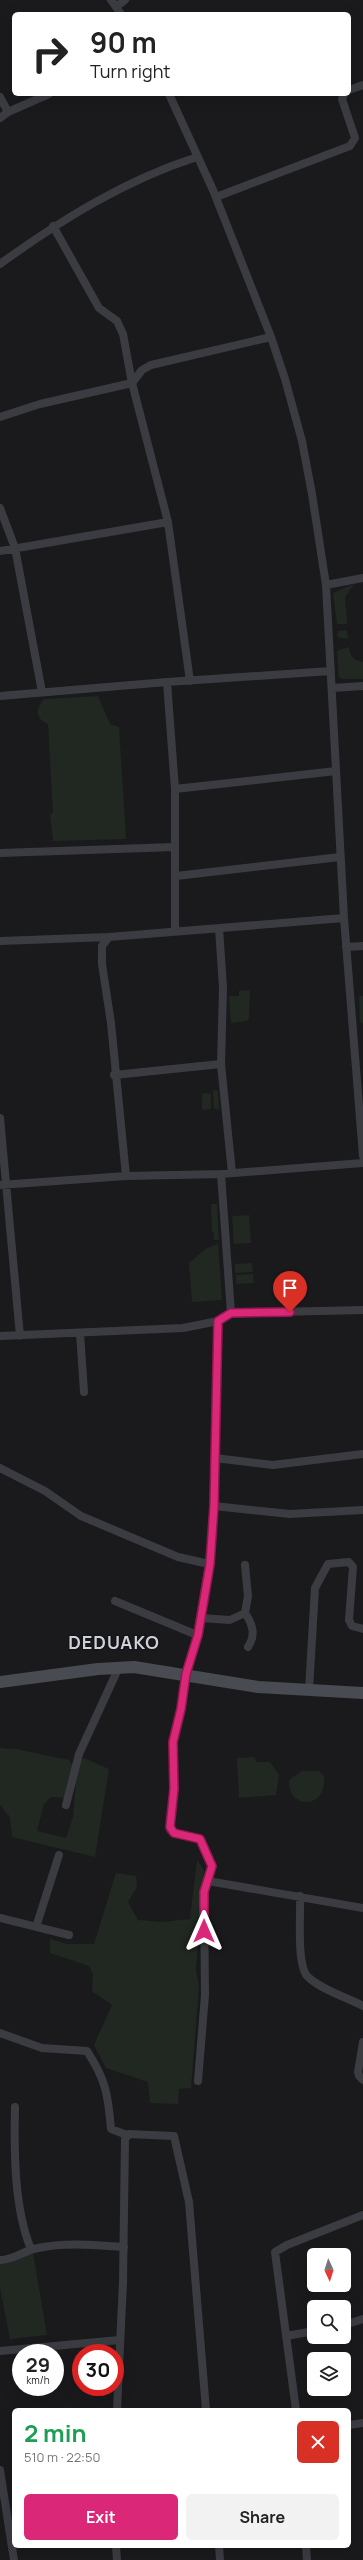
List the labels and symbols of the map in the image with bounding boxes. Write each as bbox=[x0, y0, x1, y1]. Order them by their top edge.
pin bbox=[273, 1271, 307, 1312]
district label: DEDUAKO bbox=[68, 1630, 160, 1654]
position arrow bbox=[183, 1910, 225, 1952]
north arrow bbox=[307, 2248, 351, 2292]
speed limit sign: 30 bbox=[72, 2344, 124, 2396]

